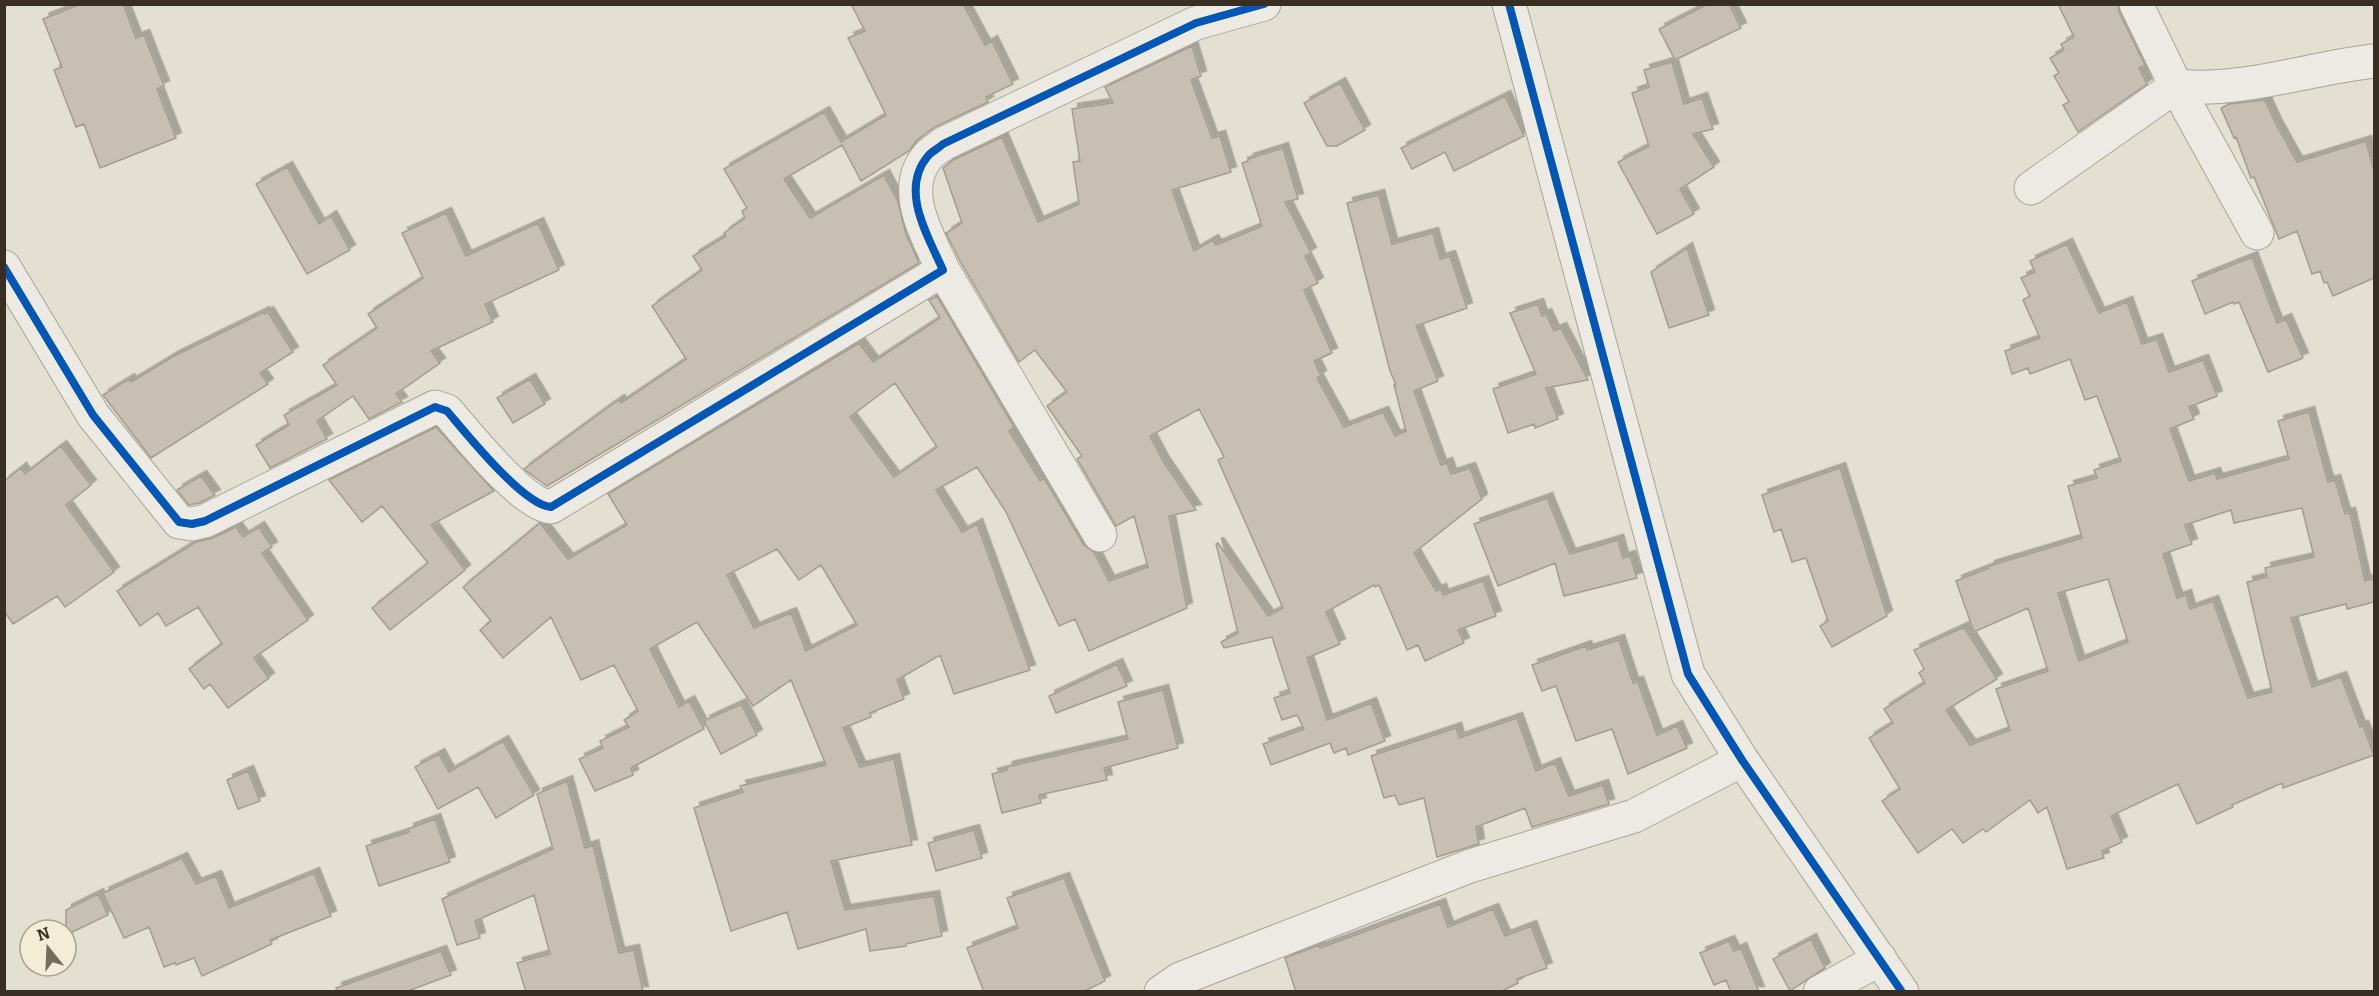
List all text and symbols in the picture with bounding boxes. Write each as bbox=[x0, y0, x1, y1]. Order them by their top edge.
north arrow bbox=[18, 918, 78, 978]
text: N bbox=[35, 923, 52, 945]

